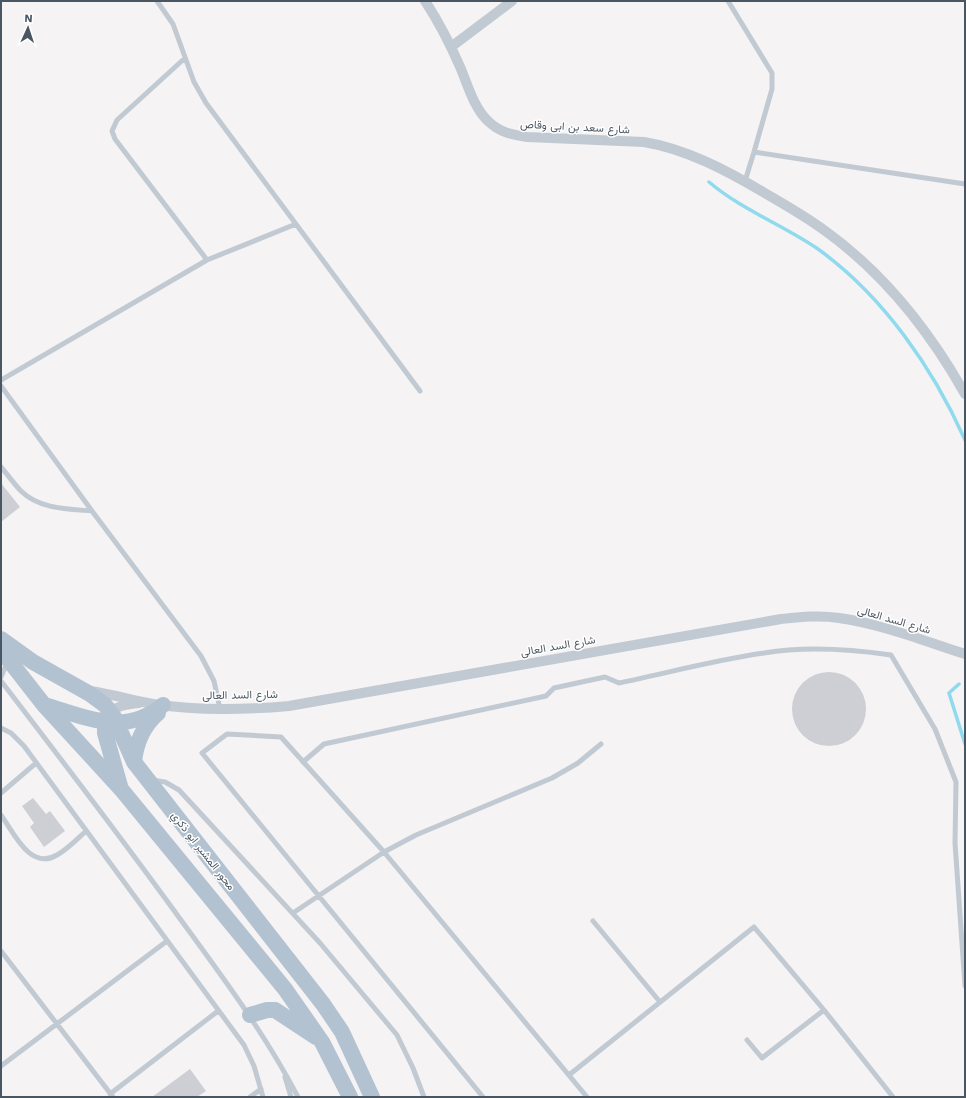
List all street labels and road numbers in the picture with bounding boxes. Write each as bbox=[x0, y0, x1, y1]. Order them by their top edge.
street label: شارع سعد بن ابى وقاص bbox=[520, 118, 630, 137]
street label: شارع السد العالى bbox=[856, 603, 932, 638]
street label: شارع السد العالى bbox=[520, 633, 597, 660]
street label: شارع السد العالى bbox=[202, 688, 278, 703]
street label: محور المشير ابو ذكري bbox=[166, 809, 238, 895]

